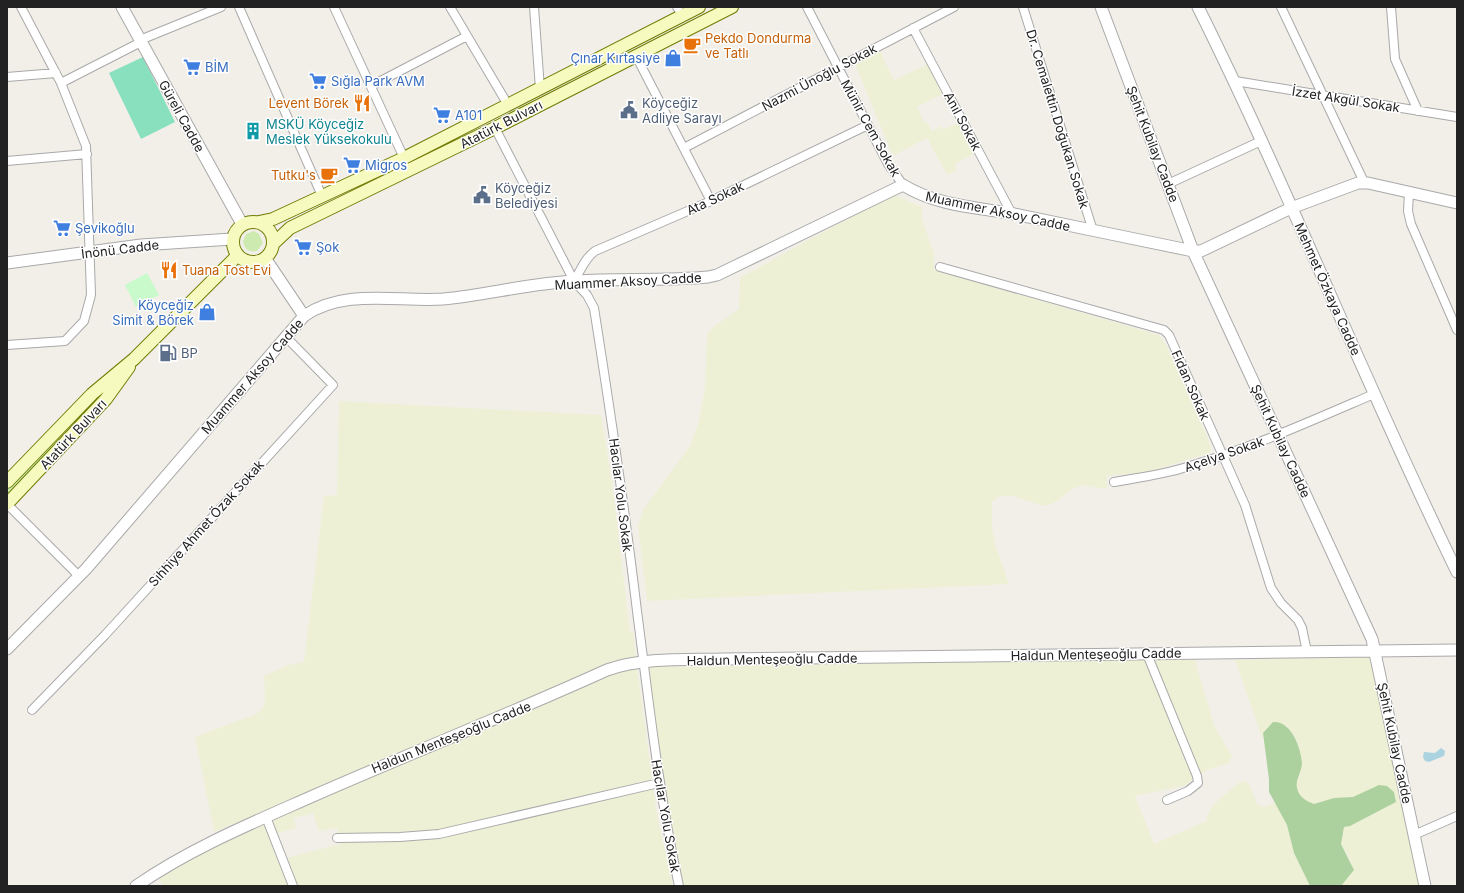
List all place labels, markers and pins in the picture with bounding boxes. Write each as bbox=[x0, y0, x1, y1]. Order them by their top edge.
place label: Pekdo Dondurma ve Tatlı bbox=[705, 30, 811, 61]
cafe icon: Pekdo Dondurma ve Tatlı bbox=[682, 35, 702, 55]
shop icon: Çınar Kırtasiye bbox=[663, 48, 683, 68]
place label: Çınar Kırtasiye bbox=[570, 50, 660, 66]
supermarket icon: BİM bbox=[182, 57, 202, 77]
place label: BİM bbox=[205, 59, 229, 75]
supermarket icon: Sığla Park AVM bbox=[308, 71, 328, 91]
place label: Sığla Park AVM bbox=[331, 73, 425, 89]
restaurant icon: Levent Börek bbox=[352, 93, 372, 113]
place label: Levent Börek bbox=[268, 95, 349, 111]
place label: Köyceğiz Adliye Sarayı bbox=[642, 95, 722, 126]
public building icon: Köyceğiz Adliye Sarayı bbox=[619, 100, 639, 120]
supermarket icon: A101 bbox=[432, 105, 452, 125]
place label: A101 bbox=[455, 107, 482, 123]
place label: MSKÜ Köyceğiz Meslek Yüksekokulu bbox=[266, 116, 392, 147]
building icon: MSKÜ Köyceğiz Meslek Yüksekokulu bbox=[243, 121, 263, 141]
supermarket icon: Migros bbox=[342, 155, 362, 175]
place label: Migros bbox=[365, 157, 407, 173]
cafe icon: Tutku's bbox=[319, 165, 339, 185]
place label: Tutku's bbox=[271, 167, 316, 183]
place label: Köyceğiz Belediyesi bbox=[495, 180, 558, 211]
public building icon: Köyceğiz Belediyesi bbox=[472, 185, 492, 205]
supermarket icon: Şevikoğlu bbox=[52, 218, 72, 238]
place label: Şevikoğlu bbox=[75, 220, 135, 236]
supermarket icon: Şok bbox=[293, 237, 313, 257]
place label: Şok bbox=[316, 239, 339, 255]
restaurant icon: Tuana Tost Evi bbox=[159, 260, 179, 280]
place label: Tuana Tost Evi bbox=[182, 262, 271, 278]
place label: Köyceğiz Simit & Börek bbox=[112, 297, 194, 328]
shop icon: Köyceğiz Simit & Börek bbox=[197, 302, 217, 322]
fuel station icon: BP bbox=[158, 343, 178, 363]
place label: BP bbox=[181, 345, 198, 361]

